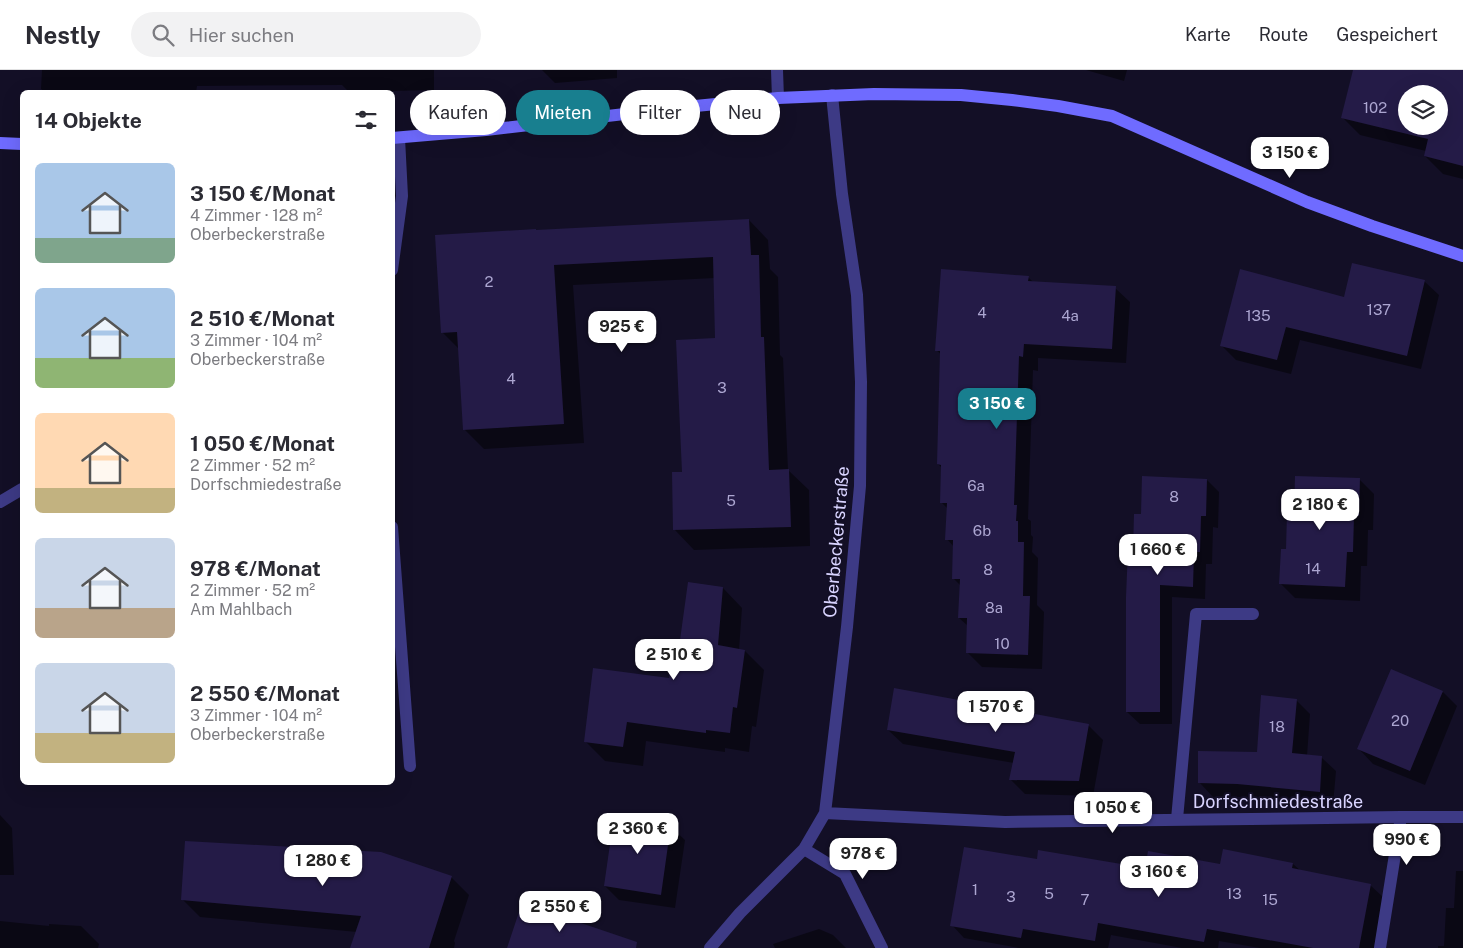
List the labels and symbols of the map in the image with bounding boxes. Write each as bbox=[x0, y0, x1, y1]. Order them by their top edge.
house number: 102 bbox=[1363, 99, 1387, 116]
pin: 3 150 € bbox=[1244, 136, 1336, 179]
house number: 2 bbox=[485, 273, 494, 290]
house number: 137 bbox=[1367, 301, 1391, 318]
house number: 4 bbox=[977, 304, 987, 321]
house number: 4a bbox=[1061, 307, 1079, 324]
house number: 135 bbox=[1245, 307, 1271, 324]
pin: 925 € bbox=[587, 310, 657, 353]
house number: 4 bbox=[506, 370, 516, 387]
house number: 3 bbox=[717, 379, 727, 396]
pin: 3 150 € bbox=[951, 388, 1043, 430]
street label: Oberbeckerstraße bbox=[819, 465, 853, 619]
house number: 6a bbox=[967, 477, 985, 494]
house number: 8 bbox=[1169, 488, 1179, 505]
pin: 2 180 € bbox=[1274, 488, 1366, 531]
house number: 5 bbox=[726, 492, 736, 509]
house number: 6b bbox=[973, 522, 991, 539]
pin: 1 660 € bbox=[1112, 534, 1204, 576]
house number: 14 bbox=[1305, 560, 1321, 577]
house number: 8 bbox=[983, 561, 993, 578]
house number: 8a bbox=[985, 599, 1003, 616]
house number: 10 bbox=[994, 635, 1010, 652]
pin: 2 510 € bbox=[628, 638, 720, 681]
pin: 1 570 € bbox=[950, 690, 1042, 733]
house number: 20 bbox=[1391, 712, 1409, 729]
house number: 18 bbox=[1269, 718, 1285, 735]
street label: Dorfschmiedestraße bbox=[1193, 791, 1363, 812]
pin: 1 050 € bbox=[1067, 792, 1159, 834]
pin: 2 360 € bbox=[592, 812, 684, 855]
pin: 990 € bbox=[1372, 824, 1442, 866]
pin: 978 € bbox=[828, 838, 898, 880]
pin: 1 280 € bbox=[277, 844, 369, 887]
pin: 3 160 € bbox=[1113, 856, 1205, 898]
house number: 1 bbox=[972, 881, 978, 898]
house number: 5 bbox=[1044, 885, 1054, 902]
house number: 13 bbox=[1226, 885, 1242, 902]
house number: 3 bbox=[1006, 888, 1016, 905]
pin: 2 550 € bbox=[514, 890, 606, 933]
house number: 7 bbox=[1080, 891, 1090, 908]
house number: 15 bbox=[1262, 891, 1278, 908]

